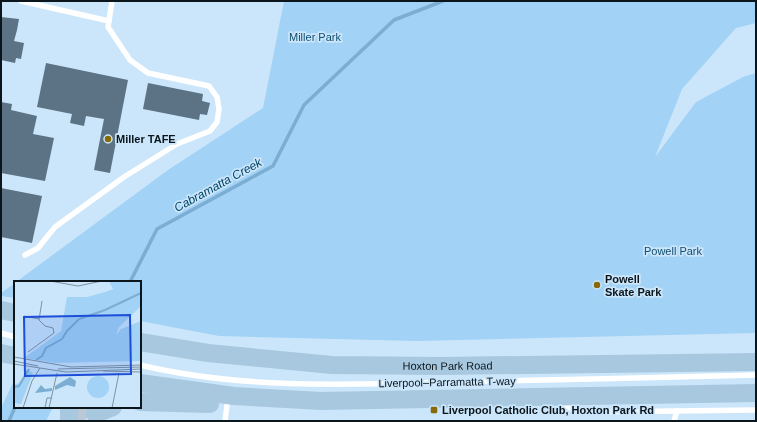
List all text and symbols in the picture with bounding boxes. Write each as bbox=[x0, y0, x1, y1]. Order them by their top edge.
park label: Miller Park bbox=[289, 31, 341, 43]
place label: Miller TAFE bbox=[116, 133, 176, 145]
marker: Miller TAFE bbox=[103, 134, 113, 144]
water label: Cabramatta Creek bbox=[172, 155, 265, 215]
park label: Powell Park bbox=[644, 245, 703, 257]
place label: Powell Skate Park bbox=[605, 273, 662, 298]
marker: Powell Skate Park bbox=[592, 280, 602, 290]
inset map bbox=[14, 281, 141, 408]
street label: Hoxton Park Road bbox=[402, 359, 493, 372]
street label: Liverpool–Parramatta T-way bbox=[378, 375, 516, 389]
place label: Liverpool Catholic Club, Hoxton Park Rd bbox=[442, 404, 654, 416]
marker: Liverpool Catholic Club, Hoxton Park Rd bbox=[429, 405, 439, 415]

